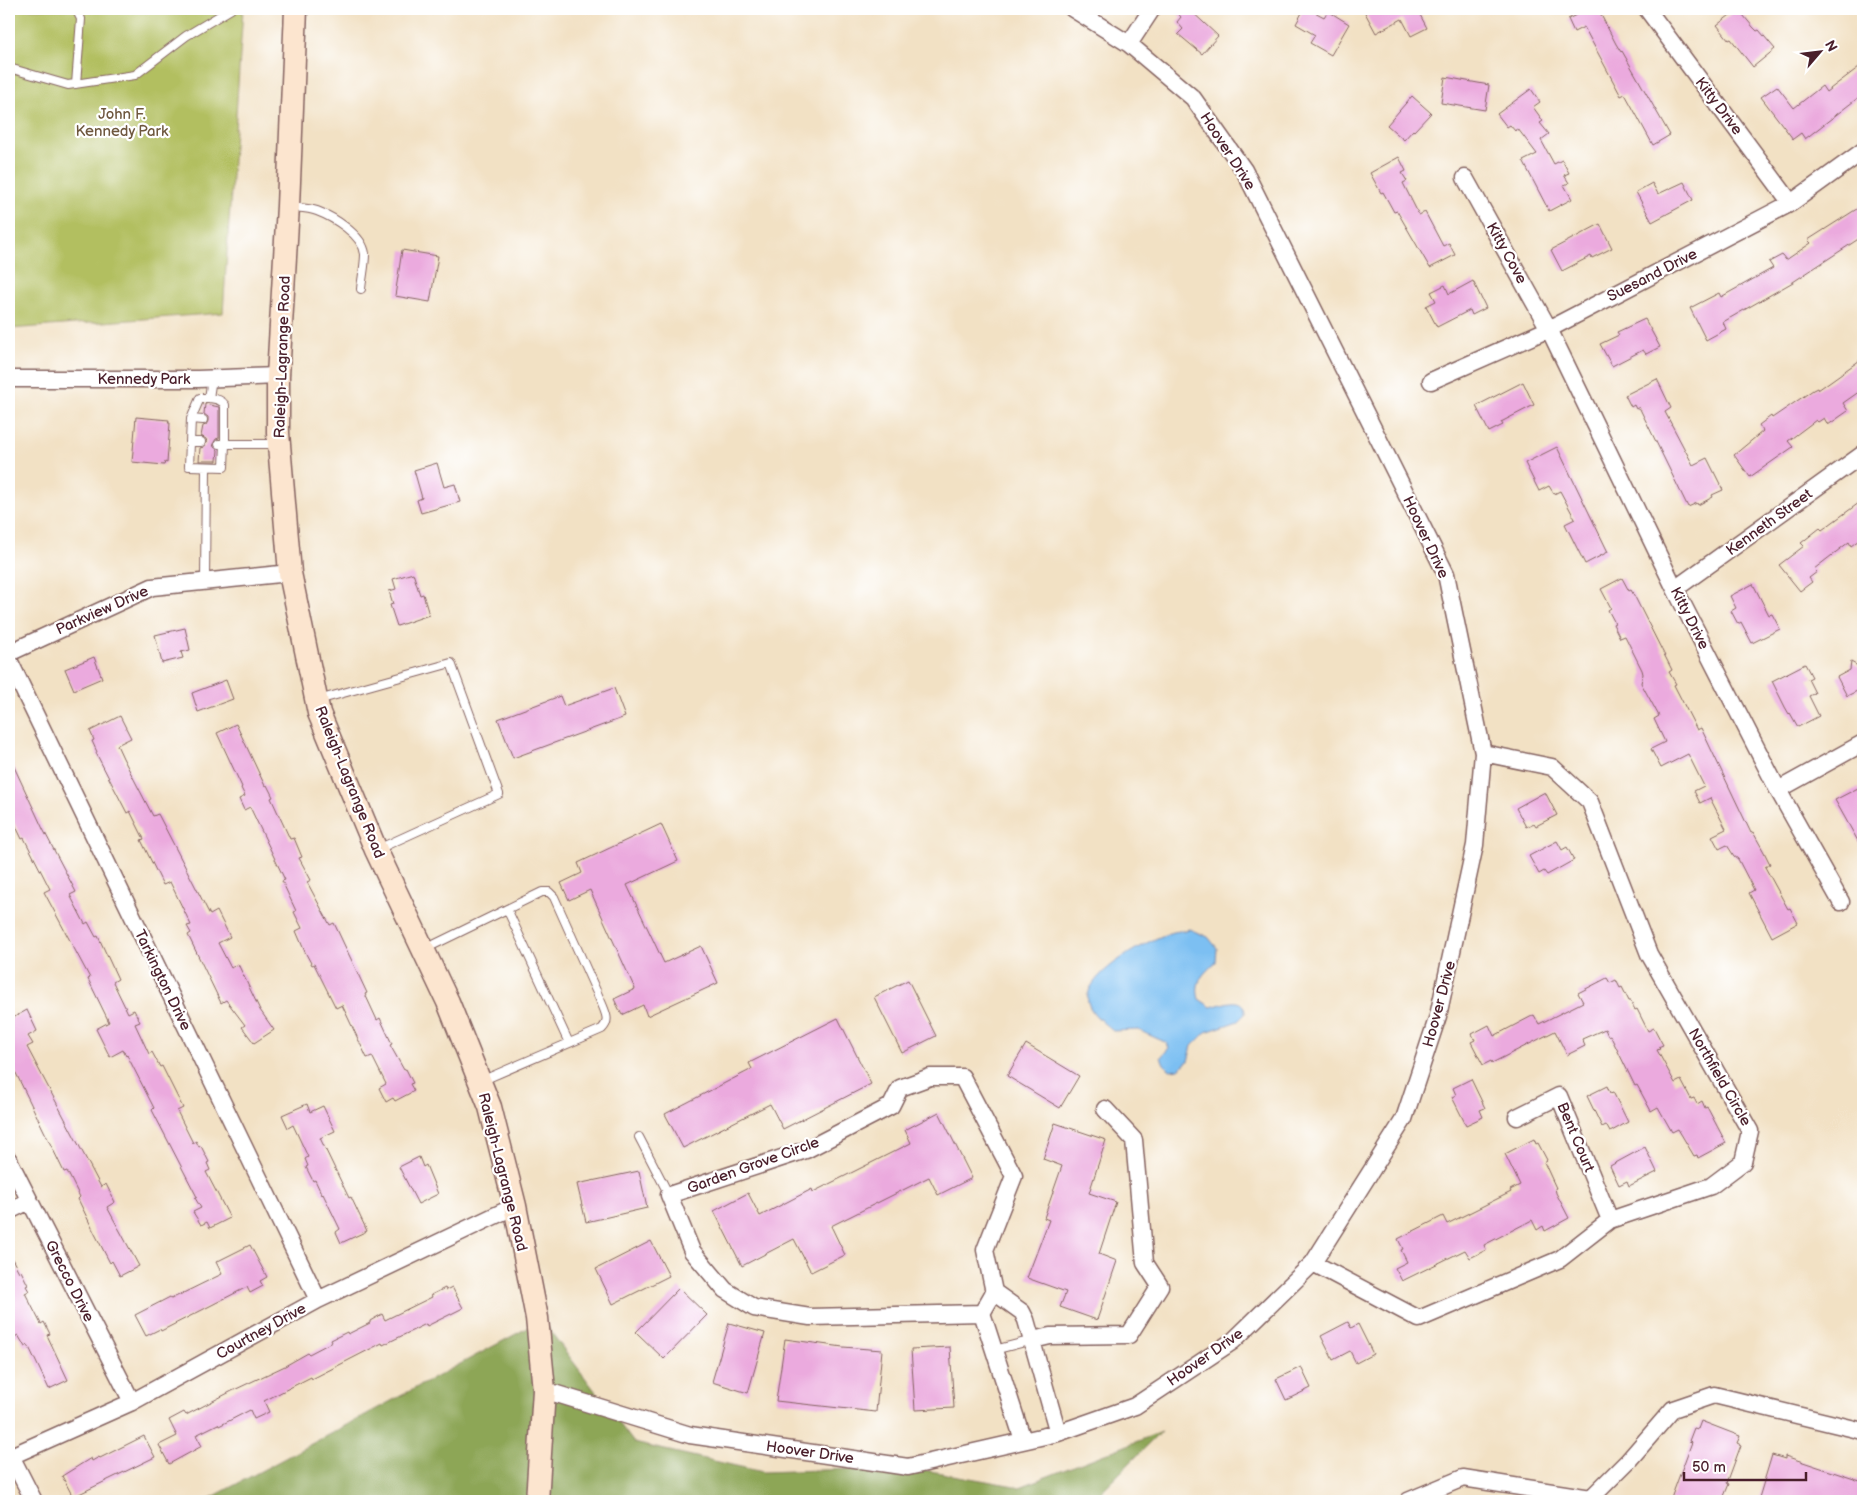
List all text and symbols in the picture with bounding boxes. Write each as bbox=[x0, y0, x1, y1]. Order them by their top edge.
north arrow bbox=[1794, 28, 1844, 78]
text: N bbox=[1821, 37, 1841, 55]
street label: Kitty Drive bbox=[1691, 74, 1747, 139]
park label: John F. Kennedy Park bbox=[76, 105, 169, 141]
street label: Hoover Drive bbox=[1195, 109, 1260, 194]
street label: Kitty Cove bbox=[1482, 219, 1531, 287]
street label: Suesand Drive bbox=[1604, 245, 1701, 306]
street label: Raleigh-Lagrange Road bbox=[270, 275, 295, 439]
street label: Kennedy Park bbox=[98, 370, 191, 389]
street label: Kenneth Street bbox=[1722, 484, 1816, 560]
street label: Hoover Drive bbox=[1398, 493, 1453, 581]
street label: Parkview Drive bbox=[53, 582, 151, 639]
street label: Kitty Drive bbox=[1666, 584, 1713, 653]
street label: Raleigh-Lagrange Road bbox=[310, 703, 389, 861]
street label: Tarkington Drive bbox=[130, 927, 195, 1034]
street label: Hoover Drive bbox=[1419, 959, 1460, 1049]
street label: Northfield Circle bbox=[1684, 1025, 1755, 1130]
street label: Raleigh-Lagrange Road bbox=[474, 1091, 531, 1253]
street label: Bent Court bbox=[1552, 1099, 1599, 1175]
street label: Garden Grove Circle bbox=[685, 1133, 822, 1198]
street label: Grecco Drive bbox=[41, 1237, 98, 1325]
street label: Courtney Drive bbox=[213, 1299, 310, 1364]
street label: Hoover Drive bbox=[1164, 1324, 1247, 1391]
street label: Hoover Drive bbox=[765, 1437, 855, 1468]
scale bar bbox=[1684, 1450, 1807, 1482]
text: 50 m bbox=[1692, 1458, 1726, 1477]

